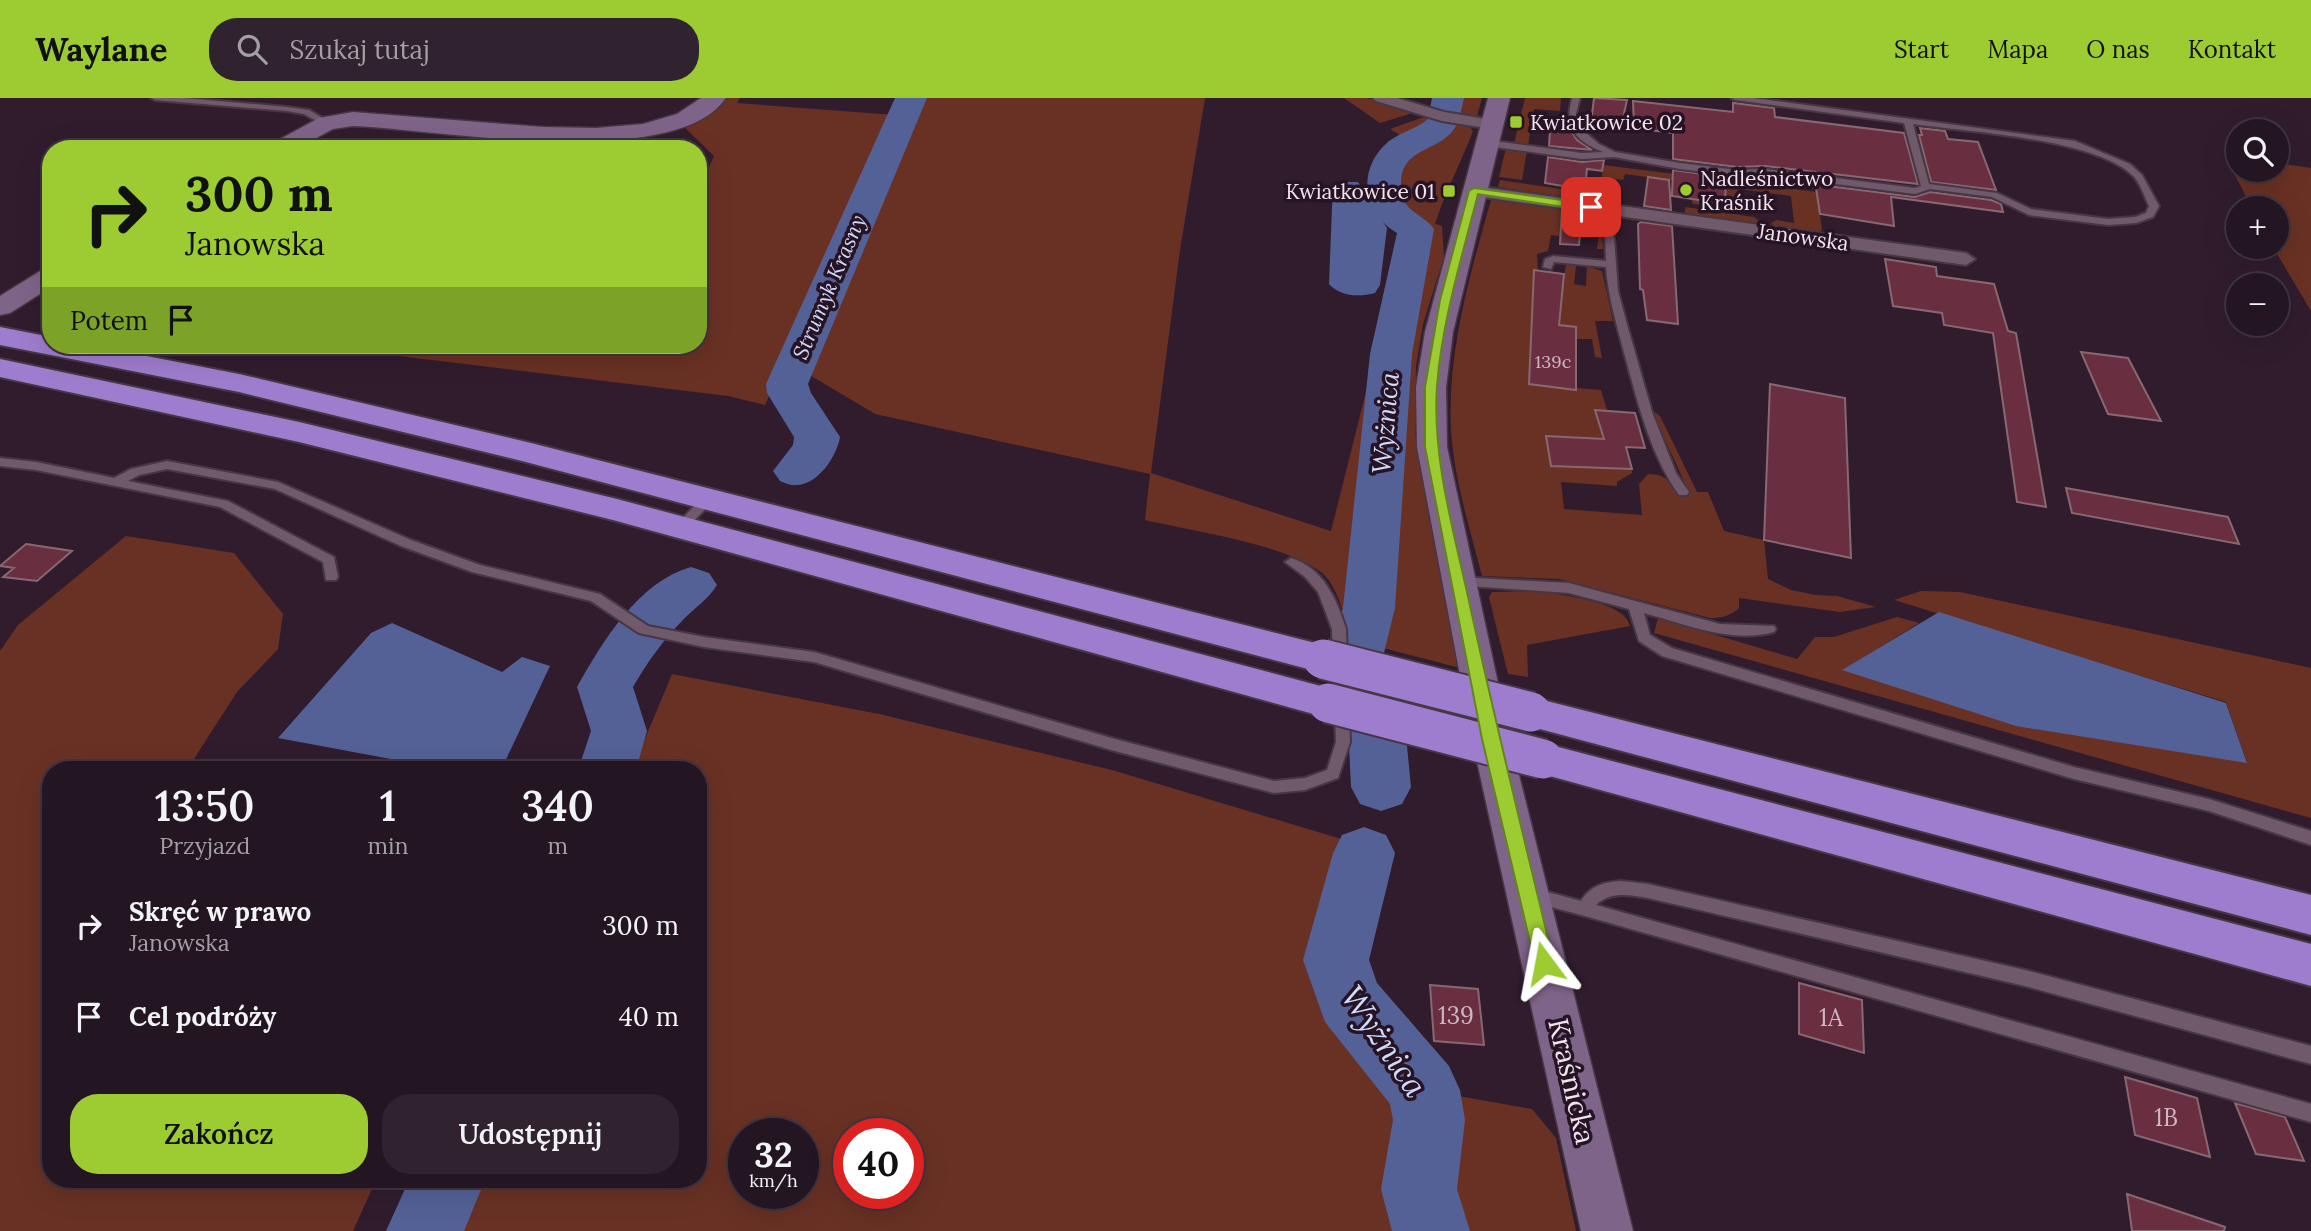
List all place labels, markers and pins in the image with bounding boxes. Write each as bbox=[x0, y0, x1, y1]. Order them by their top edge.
place label: Kwiatkowice 02 bbox=[1530, 109, 1683, 136]
marker: Kwiatkowice 02 bbox=[1508, 114, 1524, 130]
place label: Nadleśnictwo Kraśnik bbox=[1700, 165, 1833, 216]
pin bbox=[1561, 177, 1621, 237]
place label: Kwiatkowice 01 bbox=[1286, 178, 1435, 205]
marker: Nadleśnictwo Kraśnik bbox=[1678, 182, 1694, 198]
marker: Kwiatkowice 01 bbox=[1441, 183, 1457, 199]

